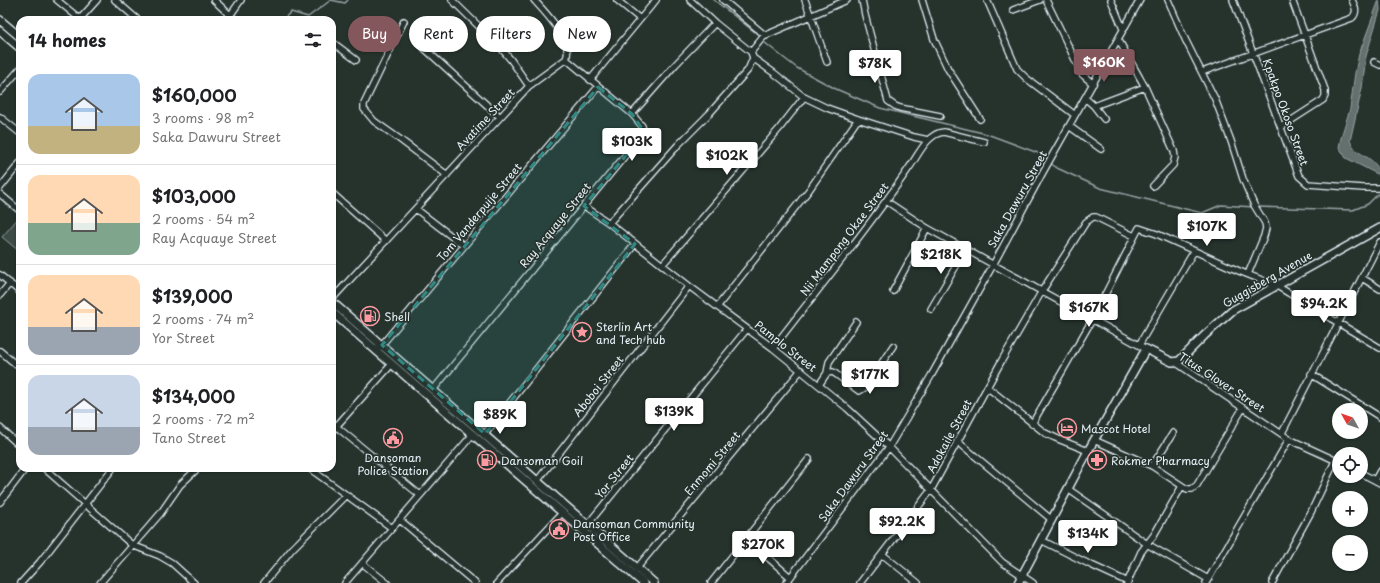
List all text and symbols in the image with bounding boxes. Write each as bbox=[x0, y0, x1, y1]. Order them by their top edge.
chip: Buy bbox=[348, 16, 401, 52]
chip: Rent bbox=[409, 16, 468, 52]
chip: Filters bbox=[476, 16, 545, 52]
chip: New bbox=[553, 16, 611, 52]
text: 14 homes bbox=[28, 27, 106, 53]
icon: filters bbox=[302, 29, 324, 51]
pin: $160K bbox=[1076, 49, 1132, 83]
pin: $78K bbox=[851, 50, 899, 84]
text: $160K bbox=[1083, 52, 1125, 71]
text: $78K bbox=[858, 53, 892, 72]
street label: Kpakpo Okoso Street bbox=[1259, 56, 1313, 168]
text: $160,000 bbox=[152, 82, 237, 108]
street label: Avatime Street bbox=[452, 84, 519, 154]
icon: home bbox=[60, 90, 108, 138]
text: 3 rooms · 98 m² bbox=[152, 108, 254, 127]
text: Saka Dawuru Street bbox=[152, 127, 281, 146]
pin: $103K bbox=[604, 128, 660, 162]
text: $103K bbox=[611, 131, 653, 150]
pin: $102K bbox=[699, 142, 755, 176]
text: $102K bbox=[706, 145, 748, 164]
street label: Saka Dawuru Street bbox=[983, 147, 1051, 251]
street label: Tom Vanderpuije Street bbox=[433, 159, 526, 265]
street label: Ray Acquaye Street bbox=[515, 178, 595, 271]
street label: Nii Mampong Okae Street bbox=[796, 178, 893, 299]
text: $103,000 bbox=[152, 183, 236, 209]
icon: home bbox=[60, 191, 108, 239]
text: 2 rooms · 54 m² bbox=[152, 209, 255, 228]
pin: $107K bbox=[1179, 213, 1235, 247]
text: $107K bbox=[1187, 216, 1227, 235]
text: Ray Acquaye Street bbox=[152, 228, 277, 247]
pin: $218K bbox=[913, 241, 969, 275]
text: $218K bbox=[920, 244, 962, 263]
street label: Guggisberg Avenue bbox=[1219, 246, 1315, 311]
text: $139,000 bbox=[152, 283, 233, 309]
pin: $94.2K bbox=[1291, 290, 1357, 324]
icon: home bbox=[60, 291, 108, 339]
text: $94.2K bbox=[1300, 293, 1348, 312]
pin: $167K bbox=[1061, 294, 1117, 328]
text: $167K bbox=[1069, 297, 1109, 316]
fuel station icon: Shell bbox=[359, 305, 381, 327]
place label: Shell bbox=[384, 308, 410, 325]
text: 2 rooms · 74 m² bbox=[152, 309, 254, 328]
street label: Pamplo Street bbox=[751, 316, 821, 376]
place label: Sterlin Art and Tech hub bbox=[596, 318, 665, 348]
place icon: Sterlin Art and Tech hub bbox=[571, 321, 593, 343]
text: Yor Street bbox=[152, 328, 215, 347]
street label: Titus Glover Street bbox=[1176, 348, 1269, 417]
street label: Aboboi Street bbox=[569, 351, 628, 420]
pin: $177K bbox=[842, 361, 898, 395]
text: $177K bbox=[851, 364, 889, 383]
text: $134,000 bbox=[152, 383, 235, 409]
icon: home bbox=[60, 391, 108, 439]
street label: Adokaile Street bbox=[922, 396, 976, 476]
pin: $139K bbox=[646, 398, 702, 432]
pin: $89K bbox=[476, 401, 524, 435]
text: $139K bbox=[654, 401, 694, 420]
north arrow bbox=[1332, 403, 1368, 439]
map controls bbox=[1332, 403, 1368, 571]
text: $89K bbox=[483, 404, 517, 423]
text: 2 rooms · 72 m² bbox=[152, 409, 255, 428]
hotel icon: Mascot Hotel bbox=[1056, 417, 1078, 439]
place label: Mascot Hotel bbox=[1081, 420, 1151, 437]
street label: Saka Dawuru Street bbox=[814, 426, 892, 525]
public building icon: Dansoman Police Station bbox=[382, 427, 404, 449]
street label: Enmomi Street bbox=[680, 427, 744, 499]
text: Tano Street bbox=[152, 428, 226, 447]
button: locate bbox=[1332, 447, 1368, 483]
place label: Dansoman Police Station bbox=[357, 449, 429, 479]
fuel station icon: Dansoman Goil bbox=[476, 449, 498, 471]
pharmacy icon: Rokmer Pharmacy bbox=[1086, 449, 1108, 471]
street label: Yor Street bbox=[591, 450, 638, 502]
place label: Dansoman Goil bbox=[501, 452, 583, 469]
place label: Rokmer Pharmacy bbox=[1111, 452, 1210, 469]
button: + bbox=[1332, 491, 1368, 527]
pin: $92.2K bbox=[869, 508, 935, 542]
text: $92.2K bbox=[879, 511, 925, 530]
place label: Dansoman Community Post Office bbox=[573, 515, 695, 545]
public building icon: Dansoman Community Post Office bbox=[548, 518, 570, 540]
pin: $134K bbox=[1060, 520, 1116, 554]
text: $134K bbox=[1067, 523, 1109, 542]
pin: $270K bbox=[735, 531, 791, 565]
text: $270K bbox=[741, 534, 785, 553]
button: − bbox=[1332, 535, 1368, 571]

